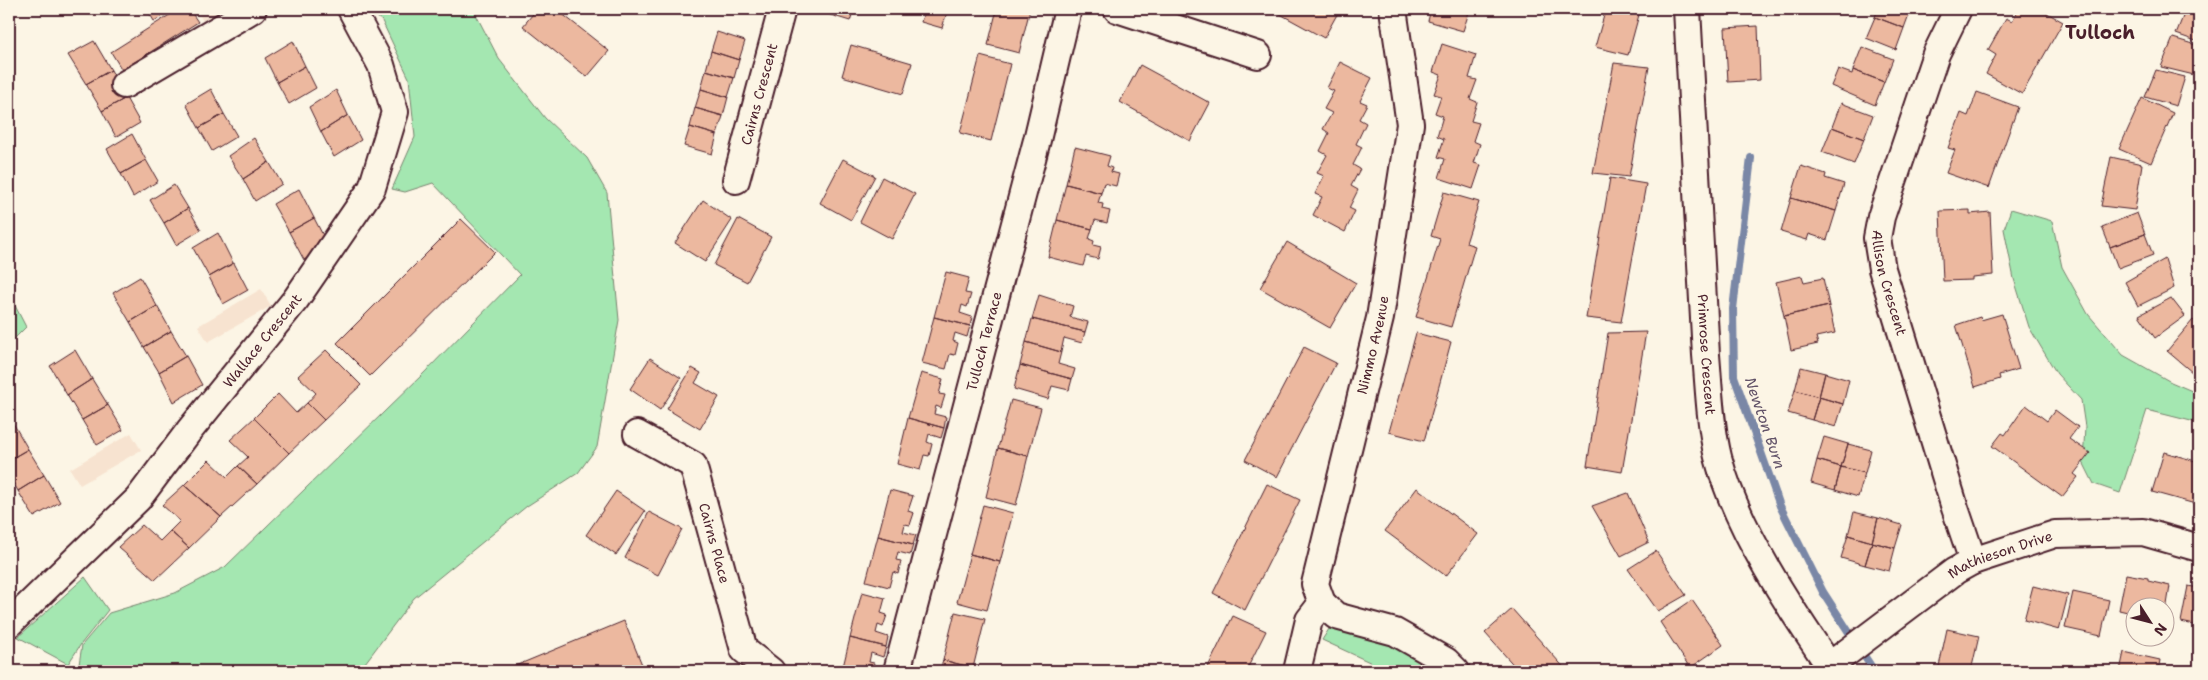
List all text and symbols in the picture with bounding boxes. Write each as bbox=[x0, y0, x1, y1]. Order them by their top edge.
district label: Tulloch bbox=[2065, 20, 2135, 45]
street label: Cairns Crescent bbox=[737, 41, 781, 147]
street label: Allison Crescent bbox=[1868, 229, 1911, 338]
street label: Tulloch Terrace bbox=[962, 289, 1006, 393]
street label: Wallace Crescent bbox=[219, 290, 306, 391]
street label: Nimmo Avenue bbox=[1353, 294, 1392, 396]
street label: Primrose Crescent bbox=[1694, 294, 1720, 416]
water label: Newton Burn bbox=[1740, 374, 1790, 472]
street label: Cairns Place bbox=[695, 501, 734, 585]
street label: Mathieson Drive bbox=[1944, 526, 2055, 583]
north arrow bbox=[2126, 598, 2176, 648]
text: N bbox=[2150, 620, 2171, 639]

